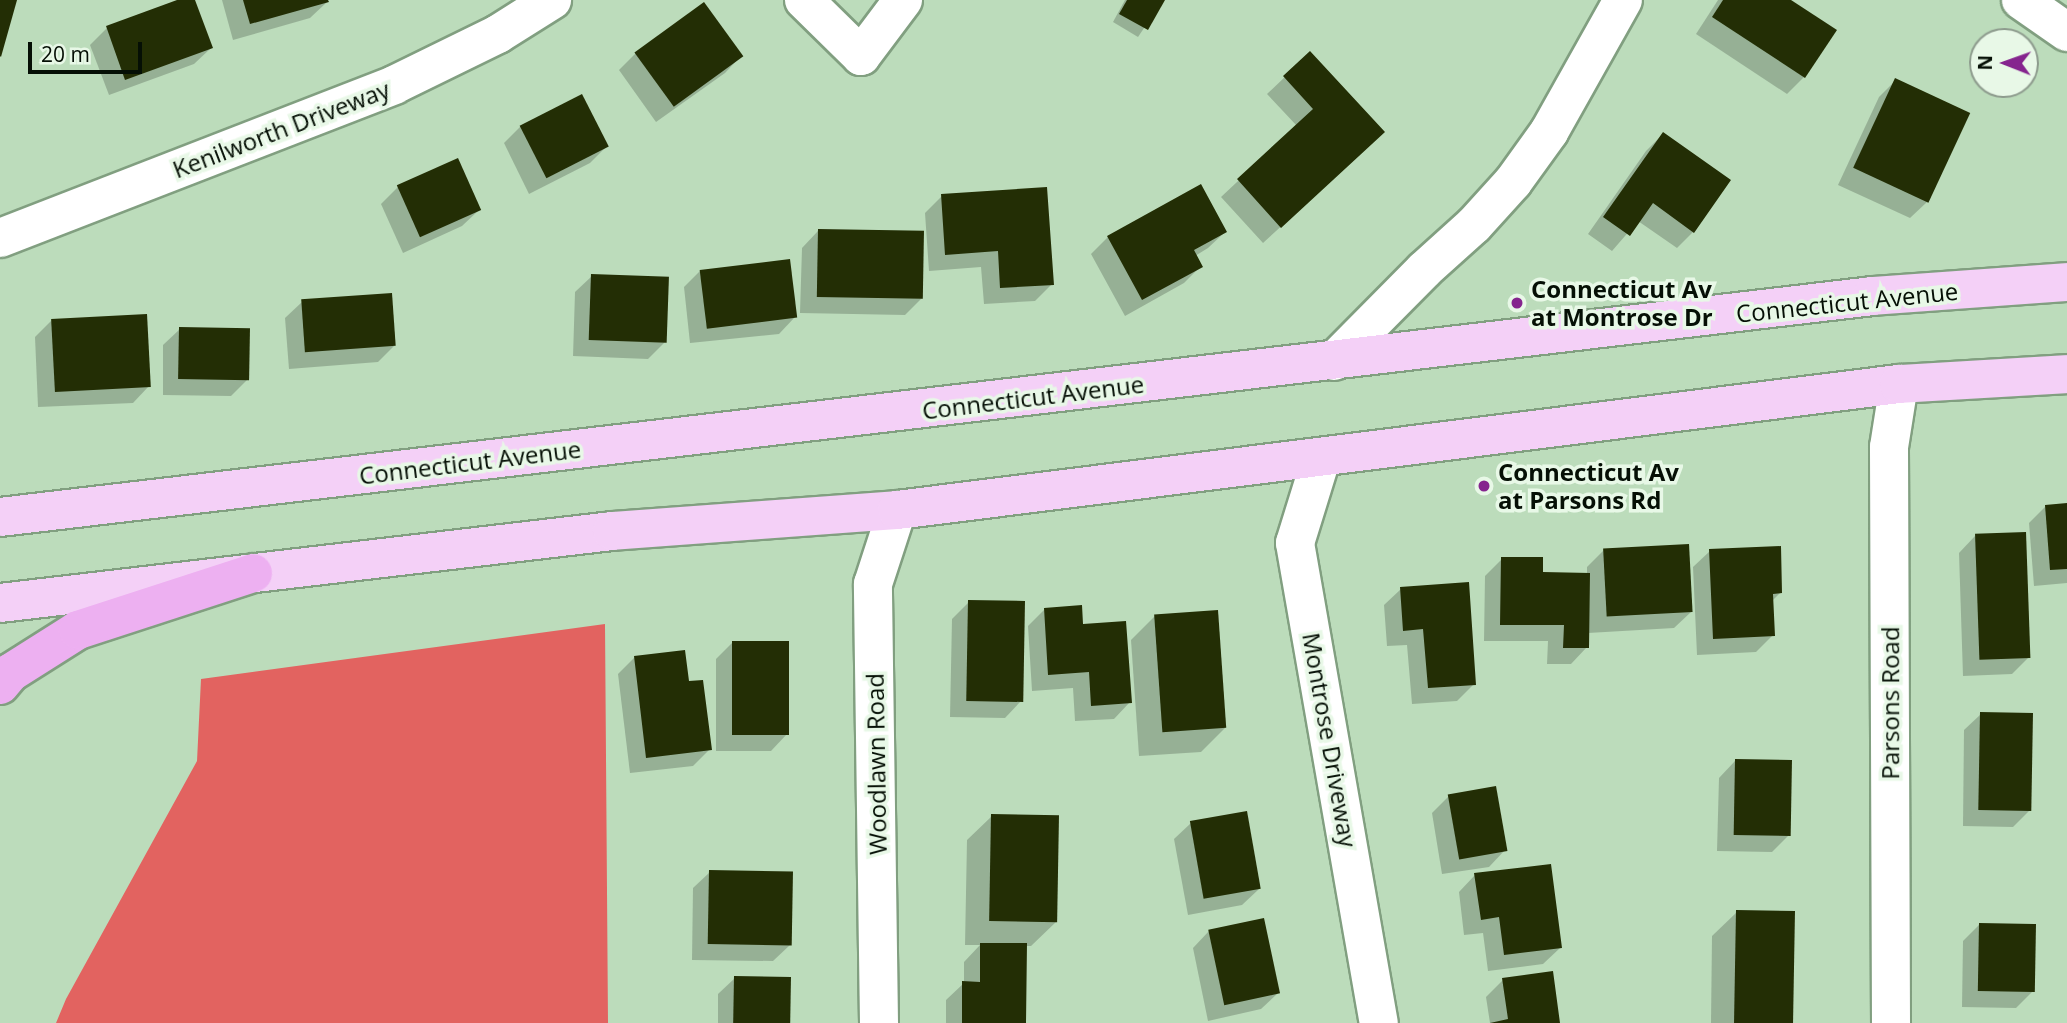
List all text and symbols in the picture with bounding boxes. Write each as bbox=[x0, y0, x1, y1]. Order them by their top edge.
scale bar bbox=[32, 28, 145, 72]
north arrow bbox=[1969, 28, 2039, 98]
text: 20 m bbox=[41, 40, 90, 68]
text: N bbox=[1972, 55, 1998, 71]
street label: Kenilworth Driveway bbox=[168, 74, 394, 184]
place label: Connecticut Av at Montrose Dr bbox=[1531, 275, 1713, 331]
street label: Connecticut Avenue bbox=[1735, 276, 1959, 328]
marker: Connecticut Av at Montrose Dr bbox=[1509, 295, 1525, 311]
street label: Connecticut Avenue bbox=[921, 369, 1145, 425]
street label: Connecticut Avenue bbox=[358, 434, 582, 490]
place label: Connecticut Av at Parsons Rd bbox=[1498, 458, 1679, 514]
marker: Connecticut Av at Parsons Rd bbox=[1476, 478, 1492, 494]
street label: Parsons Road bbox=[1876, 626, 1904, 780]
street label: Montrose Driveway bbox=[1297, 630, 1363, 850]
street label: Woodlawn Road bbox=[860, 673, 892, 855]

